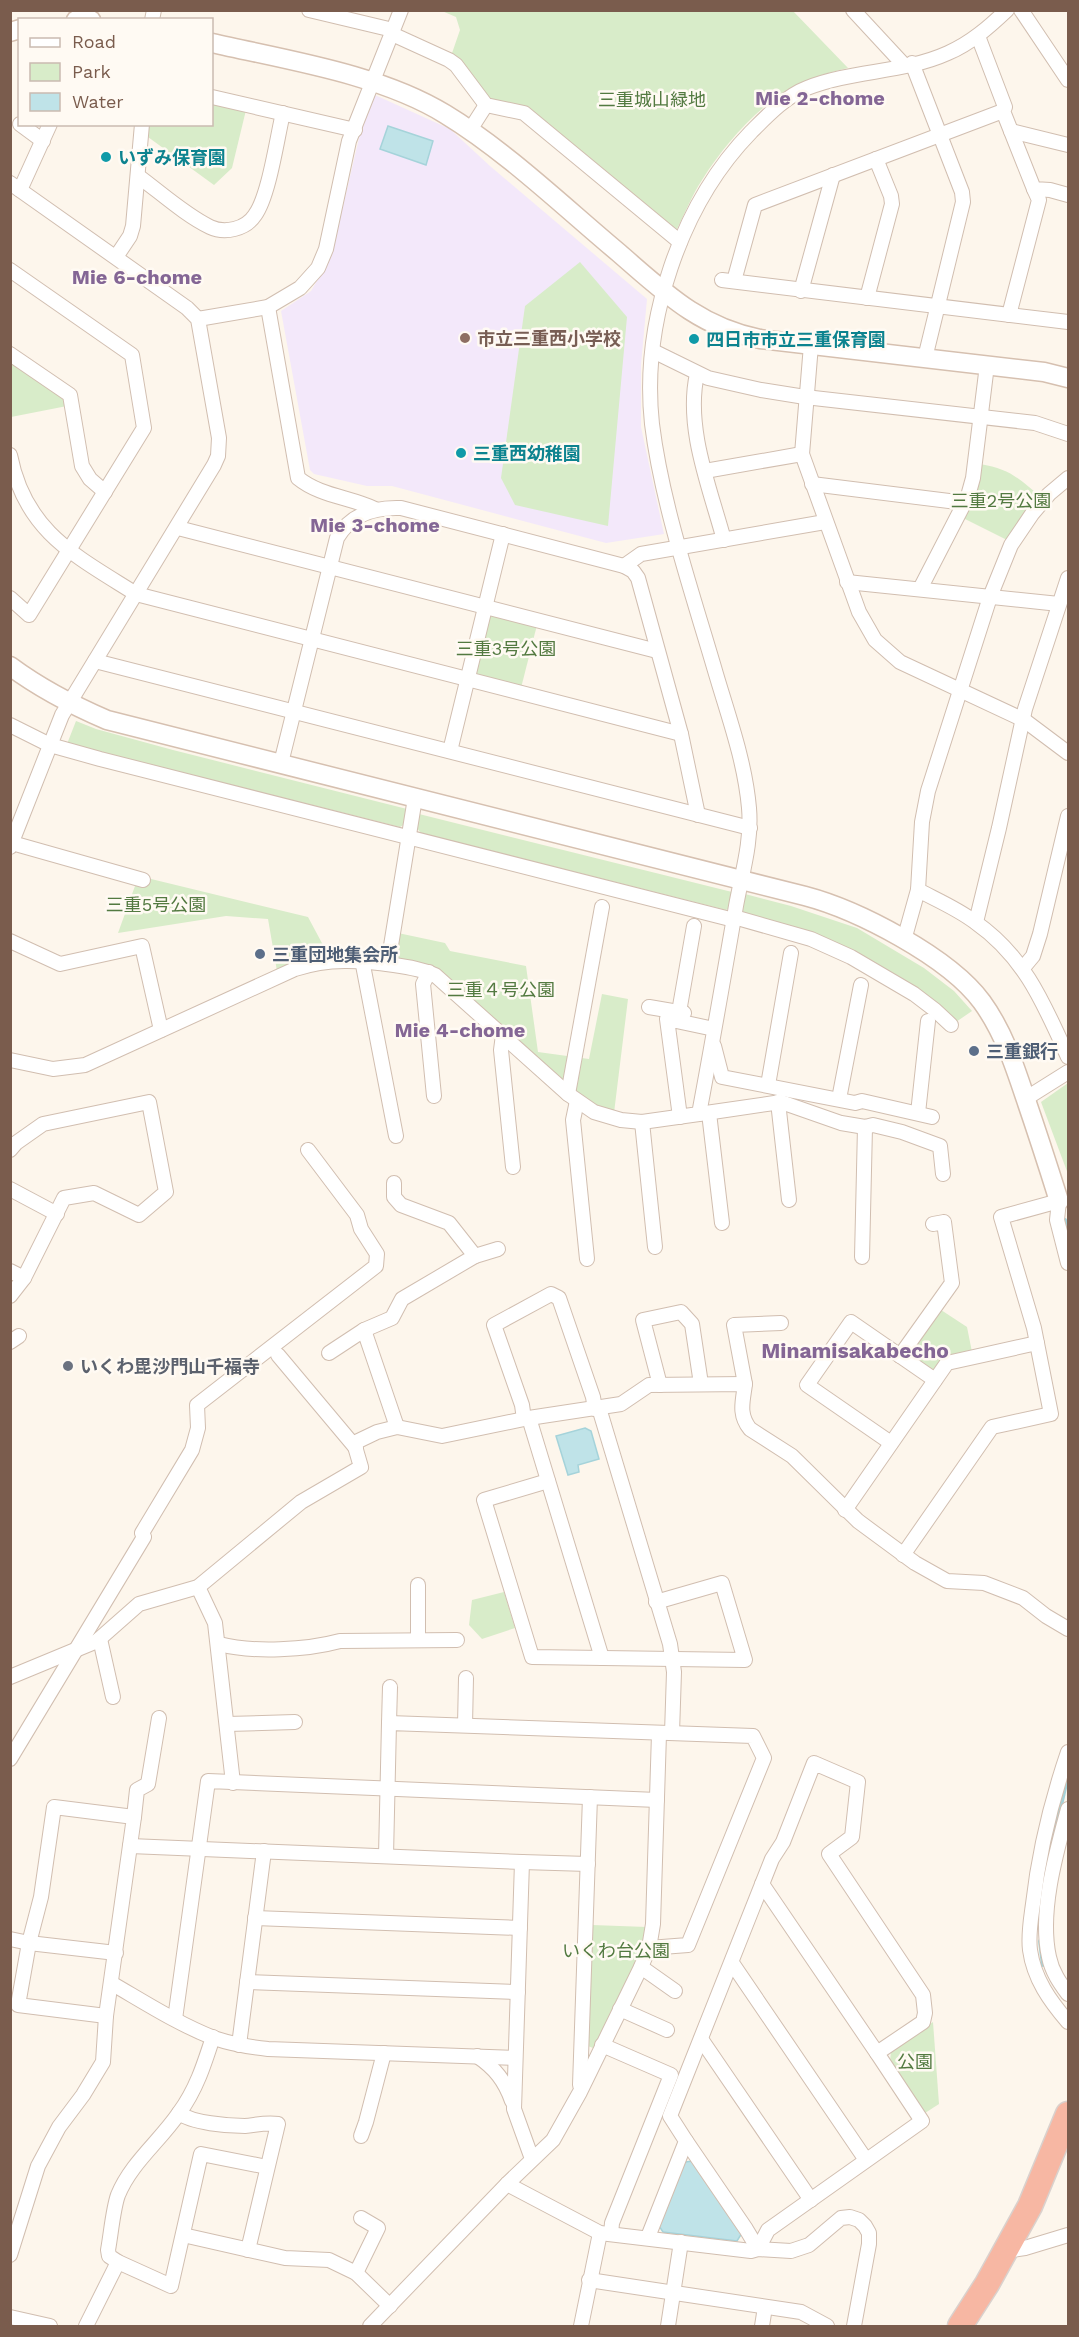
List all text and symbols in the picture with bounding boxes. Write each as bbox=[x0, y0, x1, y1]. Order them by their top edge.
legend bbox=[18, 18, 213, 126]
text: Road bbox=[72, 31, 116, 52]
text: Park bbox=[72, 61, 111, 82]
district label: Mie 2-chome bbox=[755, 86, 885, 110]
park label: 三重城山緑地 bbox=[598, 89, 706, 110]
text: Water bbox=[72, 91, 124, 112]
place label: いずみ保育園 bbox=[118, 147, 226, 168]
marker: いずみ保育園 bbox=[99, 150, 113, 164]
district label: Mie 6-chome bbox=[72, 265, 202, 289]
place label: 市立三重西小学校 bbox=[477, 328, 621, 349]
place label: 四日市市立三重保育園 bbox=[706, 329, 886, 350]
marker: 市立三重西小学校 bbox=[458, 331, 472, 345]
marker: 四日市市立三重保育園 bbox=[687, 332, 701, 346]
place label: 三重西幼稚園 bbox=[473, 443, 581, 464]
marker: 三重西幼稚園 bbox=[454, 446, 468, 460]
park label: 三重2号公園 bbox=[951, 490, 1051, 511]
district label: Mie 3-chome bbox=[310, 513, 440, 537]
park label: 三重3号公園 bbox=[456, 638, 556, 659]
park label: 三重5号公園 bbox=[106, 894, 206, 915]
place label: 三重団地集会所 bbox=[272, 944, 398, 965]
marker: 三重団地集会所 bbox=[253, 947, 267, 961]
park label: 三重４号公園 bbox=[447, 979, 555, 1000]
district label: Mie 4-chome bbox=[395, 1018, 525, 1042]
place label: 三重銀行 bbox=[986, 1041, 1058, 1062]
marker: 三重銀行 bbox=[967, 1044, 981, 1058]
district label: Minamisakabecho bbox=[761, 1338, 949, 1363]
place label: いくわ毘沙門山千福寺 bbox=[80, 1356, 260, 1377]
marker: いくわ毘沙門山千福寺 bbox=[61, 1359, 75, 1373]
park label: いくわ台公園 bbox=[562, 1940, 670, 1961]
park label: 公園 bbox=[897, 2051, 933, 2072]

